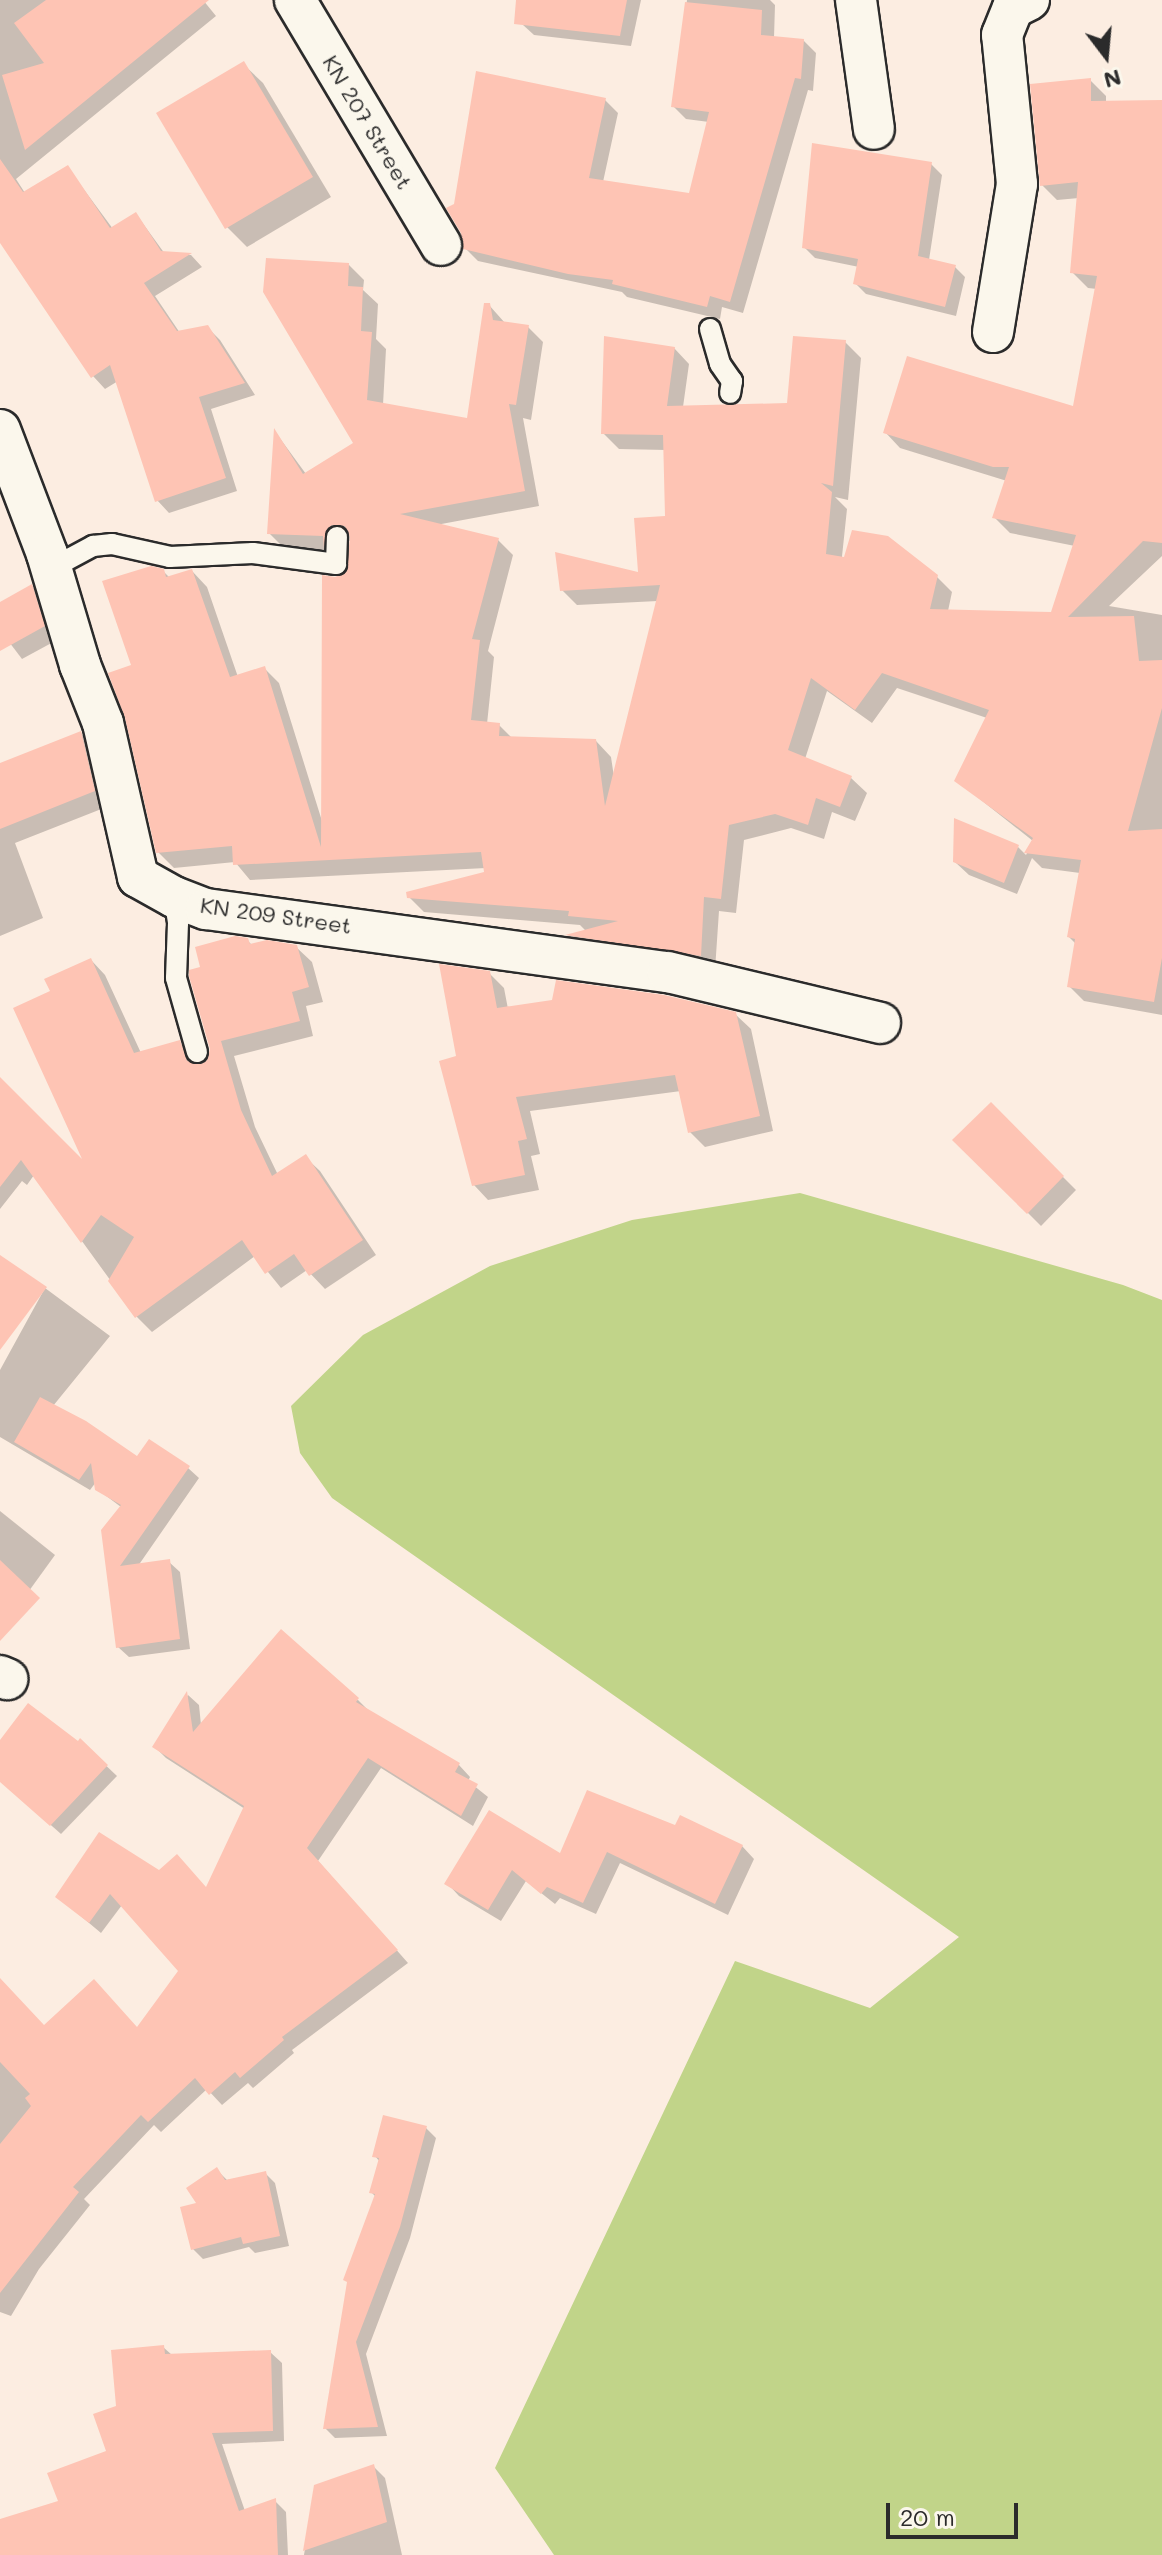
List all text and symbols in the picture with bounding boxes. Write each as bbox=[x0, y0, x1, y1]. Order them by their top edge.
north arrow bbox=[1066, 16, 1146, 96]
street label: KN 207 Street bbox=[318, 50, 418, 194]
text: N bbox=[1101, 63, 1125, 96]
street label: KN 209 Street bbox=[199, 891, 353, 939]
scale bar bbox=[890, 2487, 1022, 2537]
text: 20 m bbox=[900, 2501, 955, 2532]

